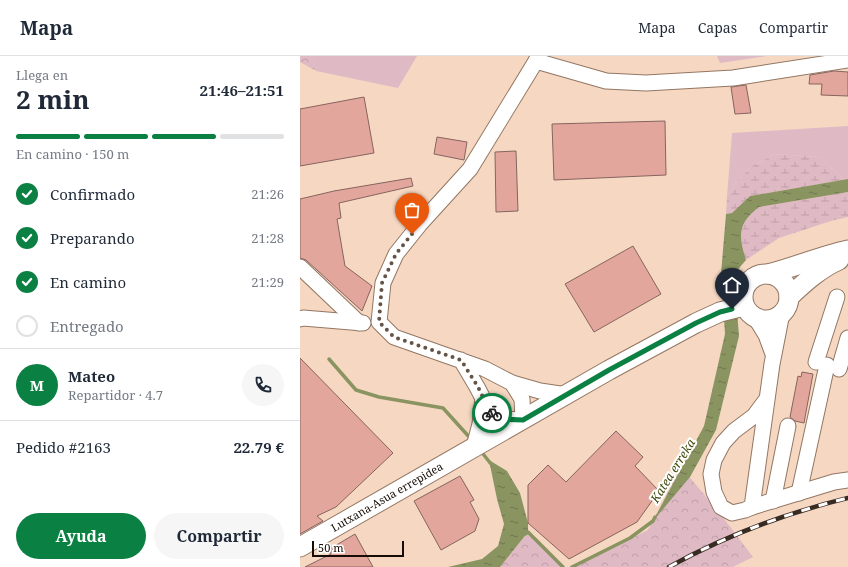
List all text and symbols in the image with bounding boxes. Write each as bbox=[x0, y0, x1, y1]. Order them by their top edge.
text: Mapa bbox=[20, 15, 73, 41]
text: Mapa bbox=[638, 18, 676, 37]
text: Capas bbox=[698, 18, 737, 37]
text: Compartir bbox=[759, 18, 828, 37]
text: Llega en bbox=[16, 66, 68, 84]
text: 21:46–21:51 bbox=[200, 80, 284, 100]
text: 2 min bbox=[16, 81, 90, 117]
text: En camino · 150 m bbox=[16, 145, 129, 163]
icon: check bbox=[16, 183, 38, 205]
text: Confirmado bbox=[50, 184, 135, 204]
text: 21:26 bbox=[251, 185, 284, 203]
pin bbox=[395, 193, 429, 234]
icon: bag bbox=[401, 199, 423, 221]
icon: check bbox=[16, 227, 38, 249]
text: Preparando bbox=[50, 228, 135, 248]
text: 21:28 bbox=[251, 229, 284, 247]
pin bbox=[715, 268, 749, 309]
icon: check bbox=[16, 271, 38, 293]
text: En camino bbox=[50, 272, 126, 292]
text: 21:29 bbox=[251, 273, 284, 291]
icon: home bbox=[721, 274, 743, 296]
text: Entregado bbox=[50, 316, 124, 336]
button: phone bbox=[242, 364, 284, 406]
text: Mateo bbox=[68, 366, 115, 386]
text: M bbox=[30, 375, 44, 395]
text: Repartidor · 4.7 bbox=[68, 386, 163, 404]
courier bbox=[472, 393, 512, 433]
icon: bike bbox=[481, 402, 503, 424]
water label: Katea erreka bbox=[646, 436, 699, 507]
text: Pedido #2163 bbox=[16, 437, 111, 457]
text: 22.79 € bbox=[233, 437, 284, 457]
street label: Lutxana-Asua errepidea bbox=[328, 458, 445, 535]
button: Ayuda bbox=[16, 513, 146, 559]
button: Compartir bbox=[154, 513, 284, 559]
scale bar bbox=[312, 539, 404, 558]
text: 50 m bbox=[318, 540, 344, 555]

